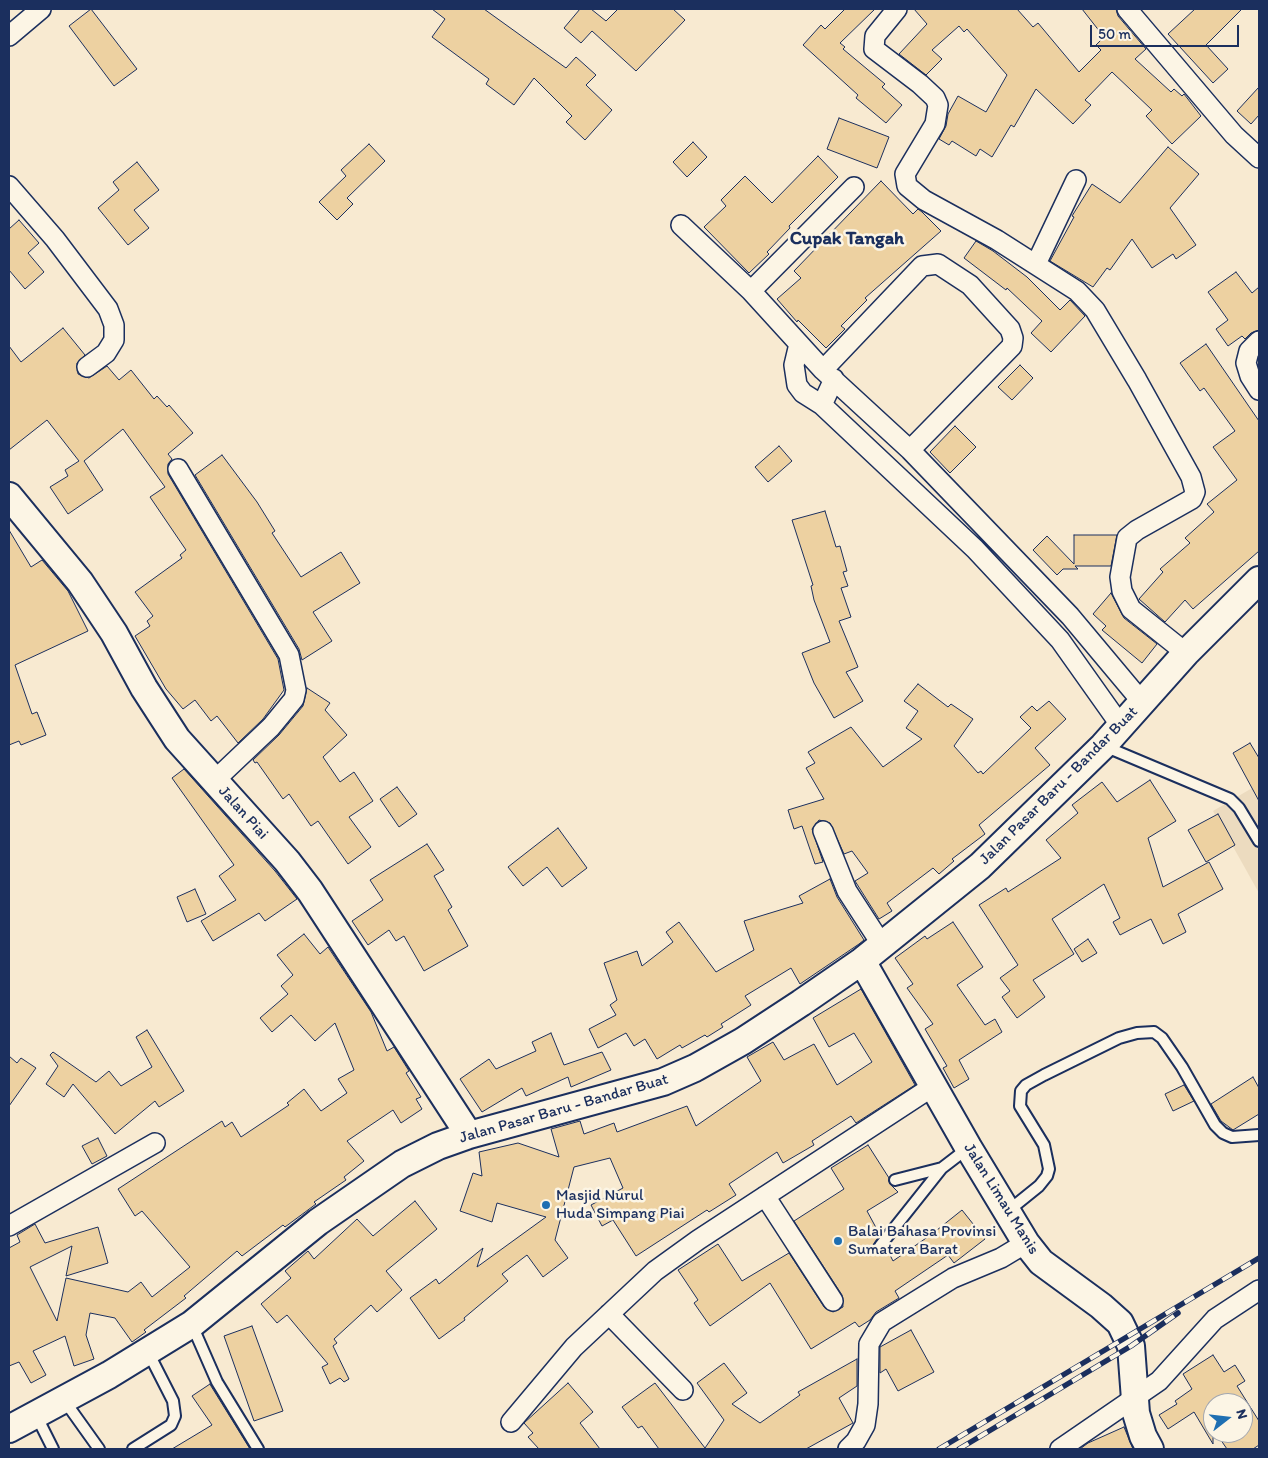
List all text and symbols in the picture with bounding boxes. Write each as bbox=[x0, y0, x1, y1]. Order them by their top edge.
scale bar bbox=[1093, 15, 1242, 47]
text: 50 m bbox=[1098, 25, 1131, 43]
district label: Cupak Tangah bbox=[790, 228, 904, 250]
street label: Jalan Pasar Baru - Bandar Buat bbox=[976, 703, 1142, 869]
street label: Jalan Piai bbox=[214, 782, 272, 844]
street label: Jalan Pasar Baru - Bandar Buat bbox=[457, 1070, 671, 1148]
street label: Jalan Limau Manis bbox=[959, 1140, 1043, 1258]
place label: Masjid Nurul Huda Simpang Piai bbox=[556, 1186, 685, 1224]
marker: Masjid Nurul Huda Simpang Piai bbox=[540, 1199, 552, 1211]
place label: Balai Bahasa Provinsi Sumatera Barat bbox=[848, 1222, 996, 1260]
marker: Balai Bahasa Provinsi Sumatera Barat bbox=[832, 1235, 844, 1247]
north arrow bbox=[1203, 1393, 1253, 1443]
text: N bbox=[1232, 1407, 1251, 1421]

